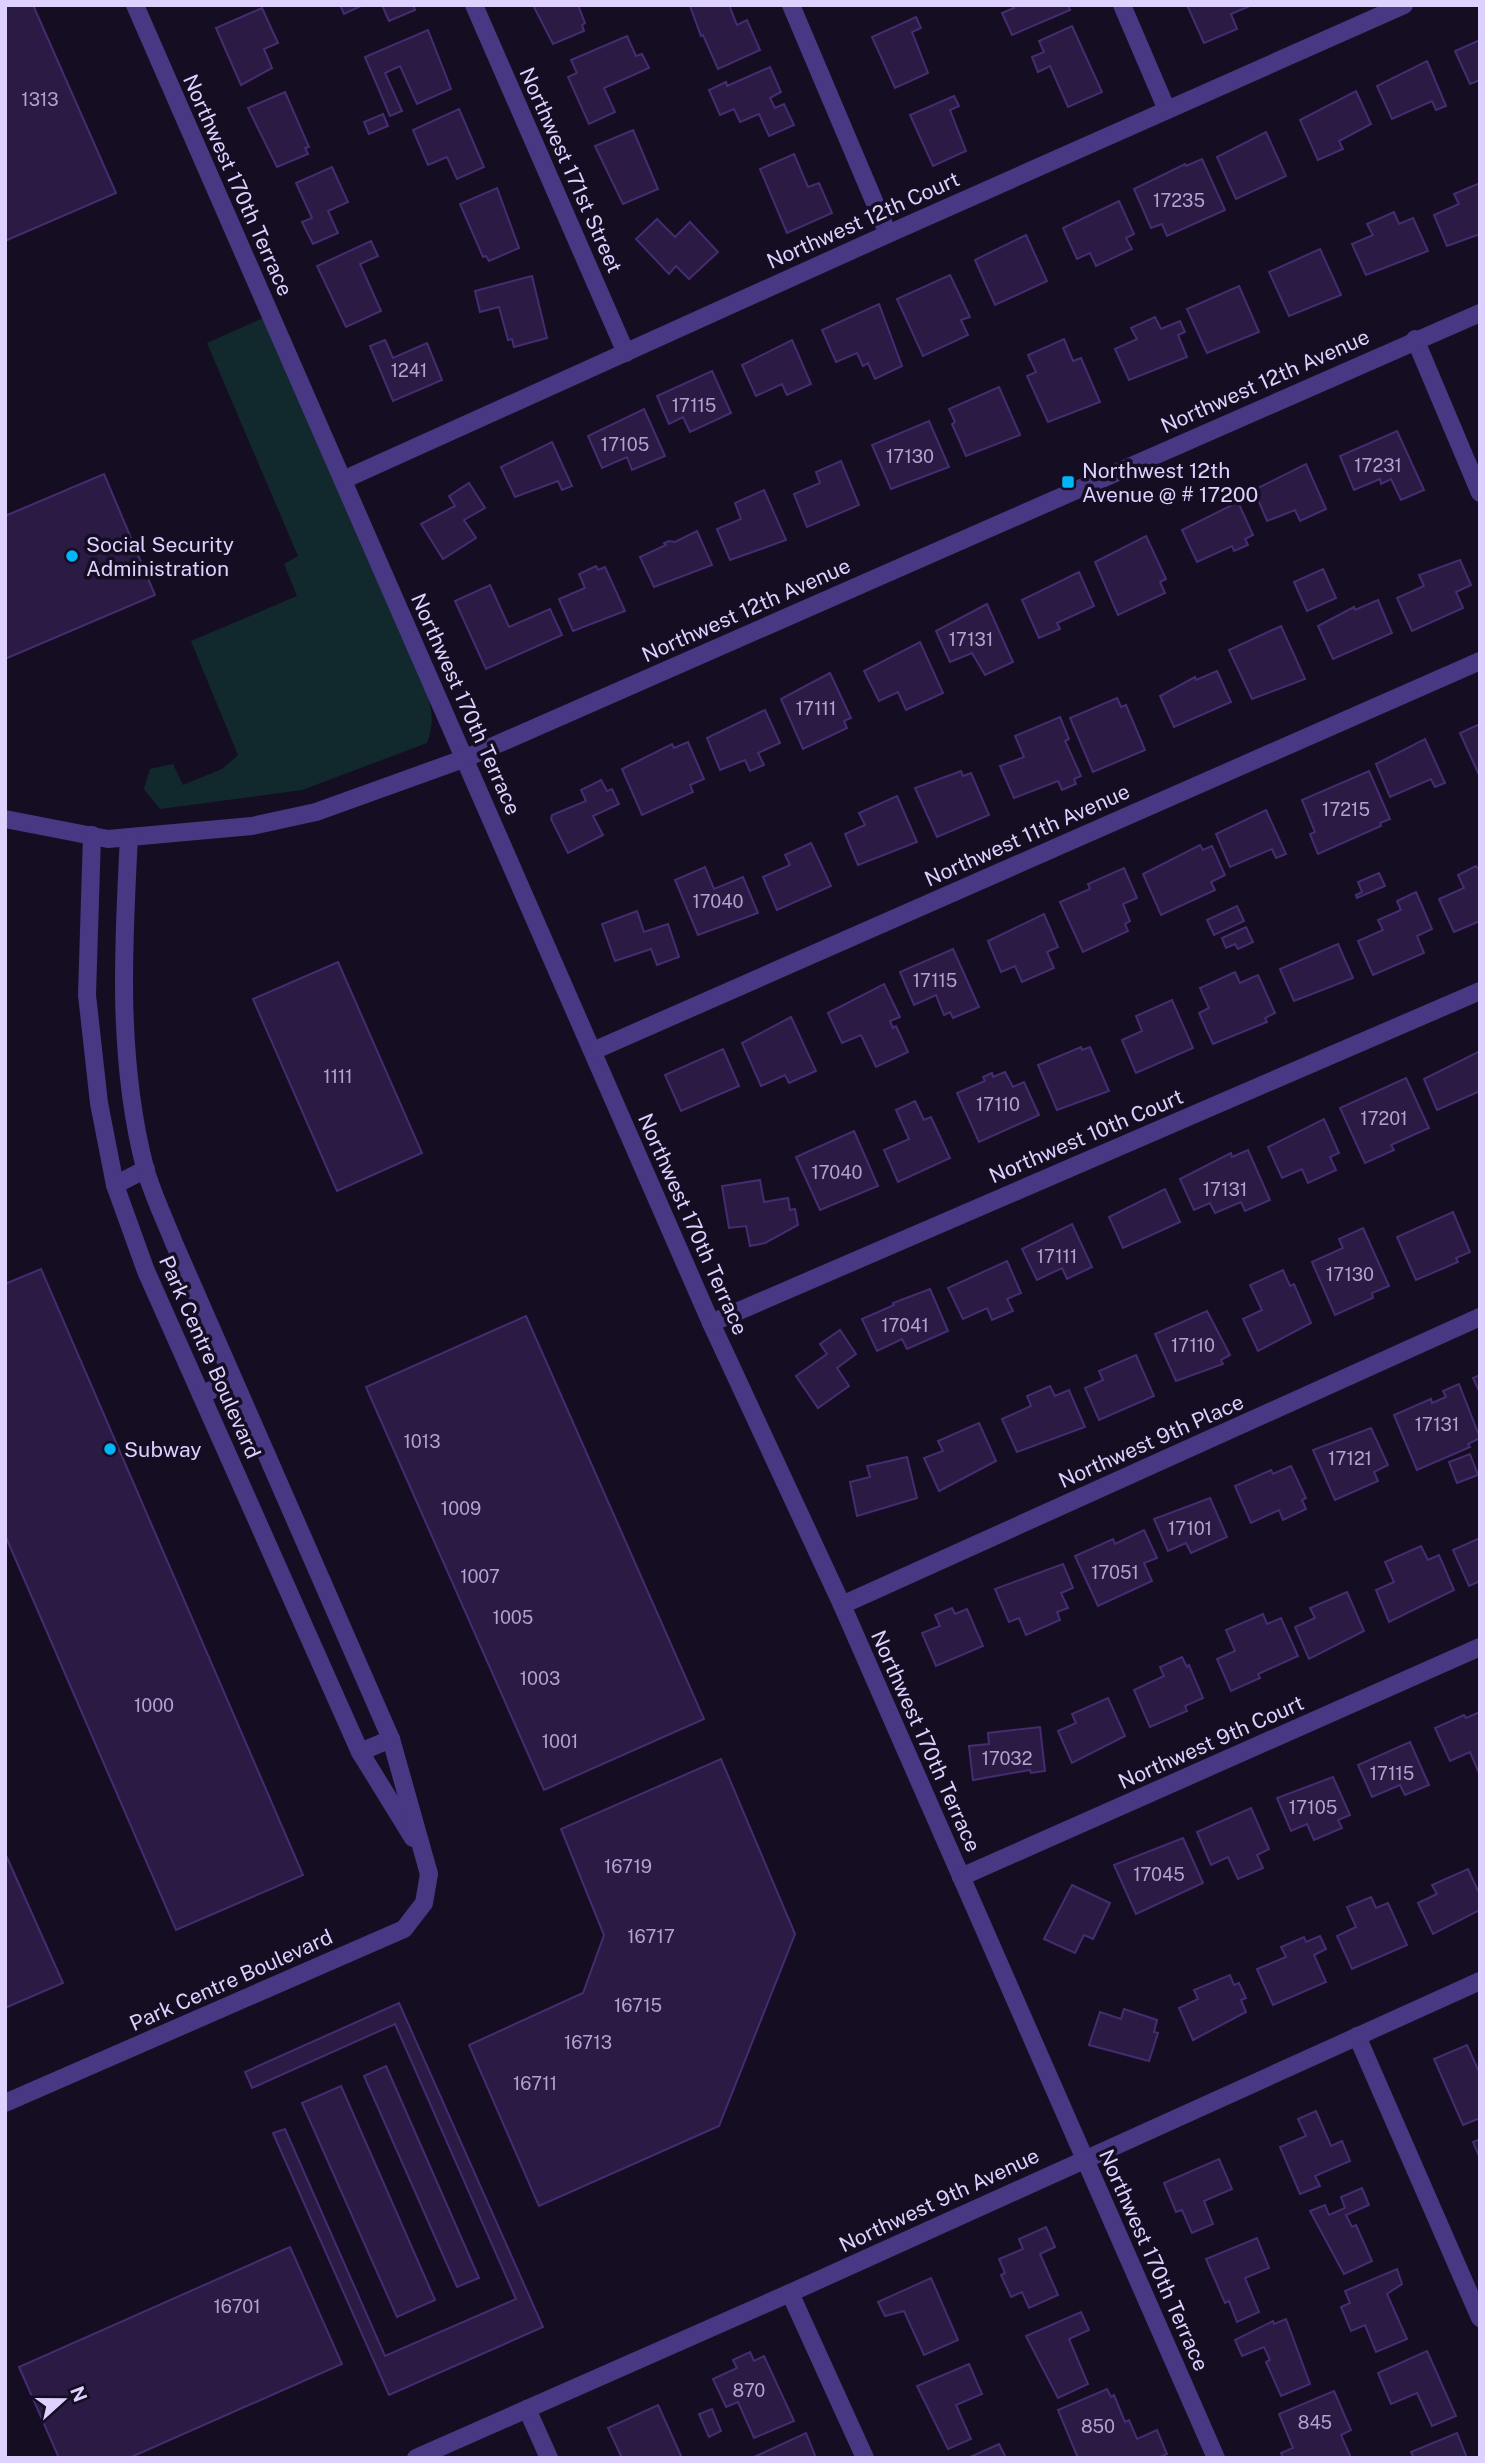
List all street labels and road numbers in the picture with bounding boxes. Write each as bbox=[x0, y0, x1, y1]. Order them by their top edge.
street label: Northwest 171st Street bbox=[514, 63, 628, 277]
street label: Northwest 170th Terrace bbox=[178, 70, 298, 300]
street label: Northwest 12th Court bbox=[763, 166, 963, 274]
street label: Northwest 12th Avenue bbox=[1157, 324, 1373, 438]
street label: Northwest 12th Avenue bbox=[638, 553, 854, 667]
street label: Northwest 170th Terrace bbox=[406, 589, 526, 819]
street label: Northwest 11th Avenue bbox=[921, 779, 1133, 891]
street label: Northwest 10th Court bbox=[985, 1084, 1187, 1188]
street label: Northwest 170th Terrace bbox=[633, 1109, 753, 1339]
street label: Park Centre Boulevard bbox=[154, 1252, 266, 1462]
street label: Northwest 9th Place bbox=[1055, 1389, 1247, 1493]
street label: Northwest 170th Terrace bbox=[866, 1626, 986, 1856]
street label: Northwest 9th Court bbox=[1114, 1690, 1308, 1794]
street label: Park Centre Boulevard bbox=[126, 1924, 336, 2036]
street label: Northwest 9th Avenue bbox=[835, 2143, 1043, 2257]
street label: Northwest 170th Terrace bbox=[1094, 2145, 1214, 2375]

